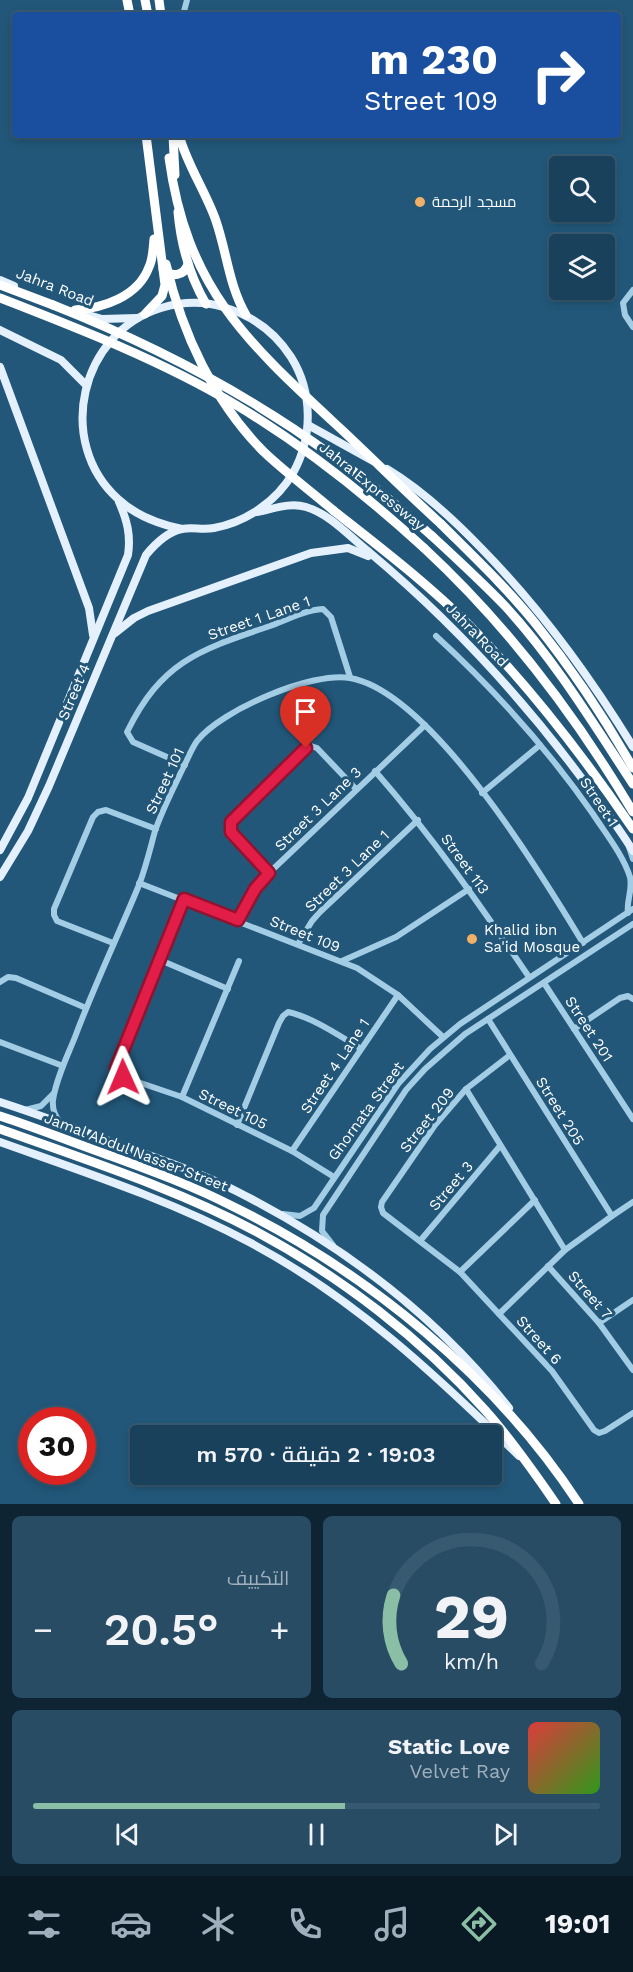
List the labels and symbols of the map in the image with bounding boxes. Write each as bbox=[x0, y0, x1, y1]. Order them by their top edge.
place label: مسجد الرحمة bbox=[432, 193, 517, 211]
marker: مسجد الرحمة bbox=[413, 195, 427, 209]
street label: Jahra Road bbox=[14, 264, 96, 310]
street label: Jahra Expressway bbox=[316, 438, 428, 534]
street label: Street 1 Lane 1 bbox=[205, 592, 313, 644]
street label: Jahra Road bbox=[442, 599, 512, 671]
street label: Street 4 bbox=[54, 661, 94, 723]
pin bbox=[280, 686, 331, 748]
street label: Street 101 bbox=[142, 745, 188, 817]
street label: Street 3 Lane 3 bbox=[271, 763, 365, 855]
street label: Street 1 bbox=[576, 774, 622, 830]
street label: Street 3 Lane 1 bbox=[301, 826, 393, 916]
street label: Street 113 bbox=[437, 830, 493, 898]
street label: Street 109 bbox=[267, 912, 343, 956]
place label: Khalid ibn Sa'id Mosque bbox=[484, 921, 580, 956]
marker: Khalid ibn Sa'id Mosque bbox=[465, 932, 479, 946]
street label: Street 201 bbox=[561, 993, 617, 1065]
street label: Street 4 Lane 1 bbox=[297, 1015, 373, 1117]
position arrow bbox=[91, 1045, 155, 1109]
street label: Ghornata Street bbox=[324, 1058, 408, 1164]
street label: Street 205 bbox=[532, 1074, 588, 1148]
street label: Street 209 bbox=[396, 1084, 458, 1156]
street label: Street 105 bbox=[196, 1085, 270, 1133]
street label: Jamal Abdul Nasser Street bbox=[42, 1109, 231, 1196]
street label: Street 3 bbox=[425, 1158, 477, 1214]
street label: Street 7 bbox=[564, 1267, 616, 1323]
street label: Street 6 bbox=[512, 1312, 566, 1368]
speed limit sign: 30 bbox=[18, 1407, 96, 1485]

